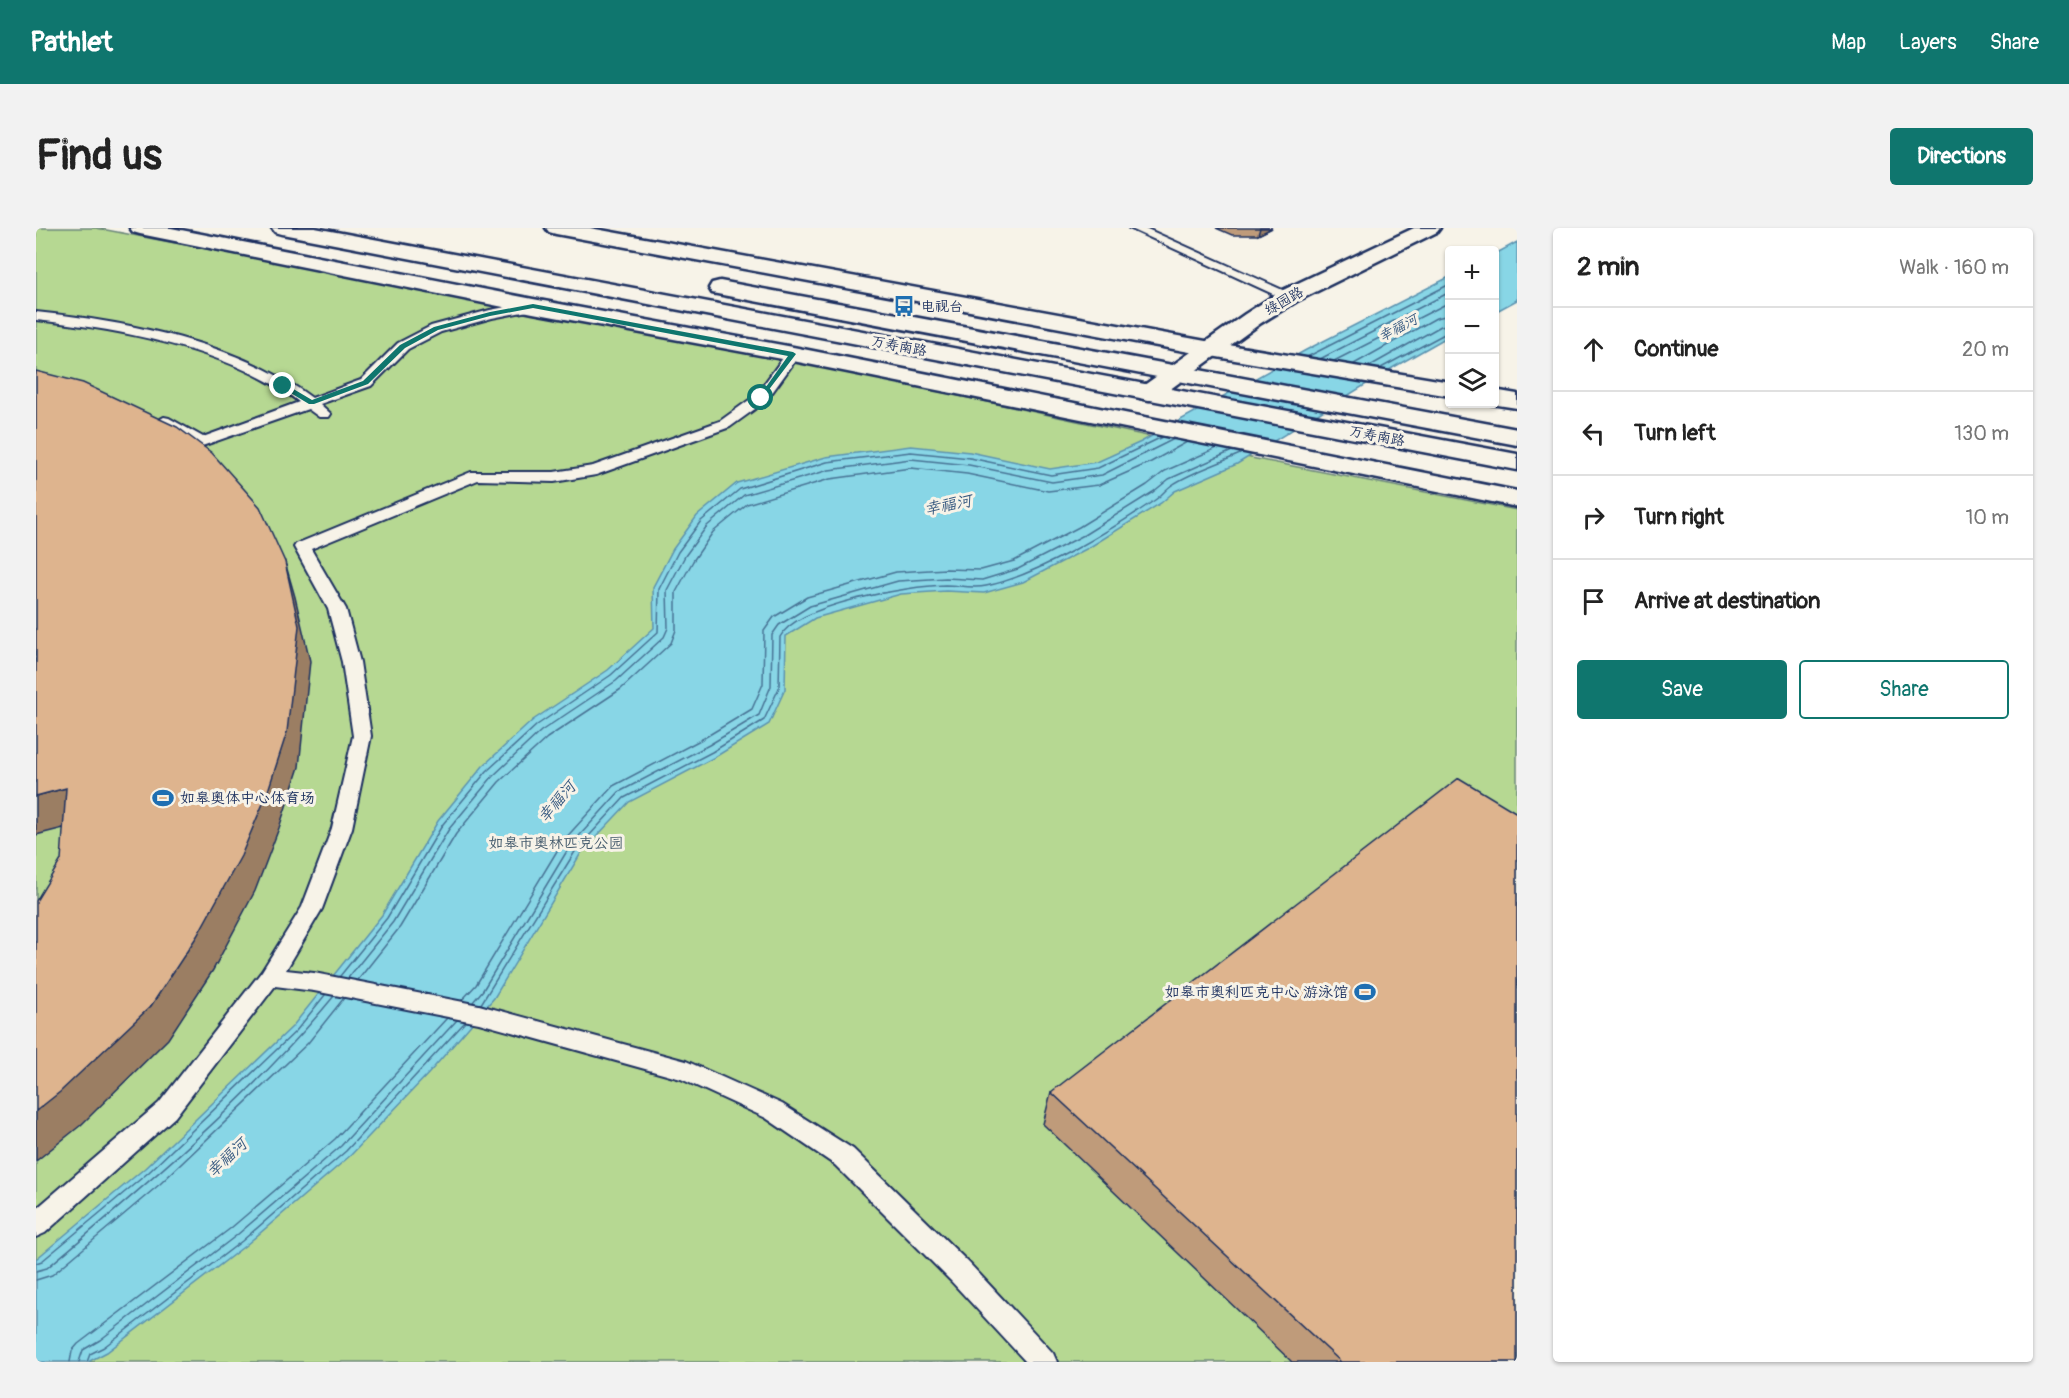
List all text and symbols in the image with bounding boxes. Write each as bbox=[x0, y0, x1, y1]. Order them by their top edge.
text: Pathlet bbox=[30, 25, 113, 60]
text: Map bbox=[1831, 29, 1866, 56]
text: Layers bbox=[1899, 29, 1957, 56]
text: Share bbox=[1990, 29, 2039, 56]
button: Directions bbox=[1890, 128, 2033, 185]
text: Find us bbox=[36, 130, 162, 182]
map controls bbox=[1445, 246, 1499, 408]
button: + bbox=[1445, 246, 1499, 300]
text: 2 min bbox=[1577, 251, 1639, 283]
text: Walk · 160 m bbox=[1899, 255, 2009, 280]
street label: 绿园路 bbox=[1262, 283, 1306, 319]
bus stop icon: 电视台 bbox=[892, 294, 916, 318]
place label: 电视台 bbox=[921, 298, 963, 315]
button: − bbox=[1445, 300, 1499, 354]
water label: 幸福河 bbox=[1375, 310, 1422, 345]
street label: 万寿南路 bbox=[870, 332, 928, 360]
icon: ahead bbox=[1577, 333, 1610, 366]
text: Continue bbox=[1634, 335, 1718, 363]
text: 20 m bbox=[1962, 337, 2009, 362]
button: layers bbox=[1445, 354, 1499, 408]
route end bbox=[269, 372, 295, 398]
route start bbox=[747, 384, 773, 410]
icon: left bbox=[1577, 417, 1610, 450]
text: Turn left bbox=[1634, 419, 1716, 447]
text: 130 m bbox=[1954, 421, 2009, 446]
street label: 万寿南路 bbox=[1348, 422, 1406, 450]
water label: 幸福河 bbox=[923, 490, 976, 519]
icon: right bbox=[1577, 501, 1610, 534]
text: Turn right bbox=[1634, 503, 1724, 531]
text: 10 m bbox=[1965, 505, 2009, 530]
icon: arrive bbox=[1577, 585, 1610, 618]
text: Arrive at destination bbox=[1634, 587, 1820, 615]
button: Save bbox=[1577, 660, 1787, 719]
button: Share bbox=[1799, 660, 2009, 719]
water label: 幸福河 bbox=[534, 775, 582, 827]
sports icon: 如皋奥体中心体育场 bbox=[151, 786, 175, 810]
place label: 如皋奥体中心体育场 bbox=[180, 789, 315, 808]
park label: 如皋市奥林匹克公园 bbox=[488, 834, 624, 853]
sports icon: 如皋市奥利匹克中心 游泳馆 bbox=[1353, 980, 1377, 1004]
place label: 如皋市奥利匹克中心 游泳馆 bbox=[1165, 983, 1348, 1002]
water label: 幸福河 bbox=[203, 1132, 254, 1182]

